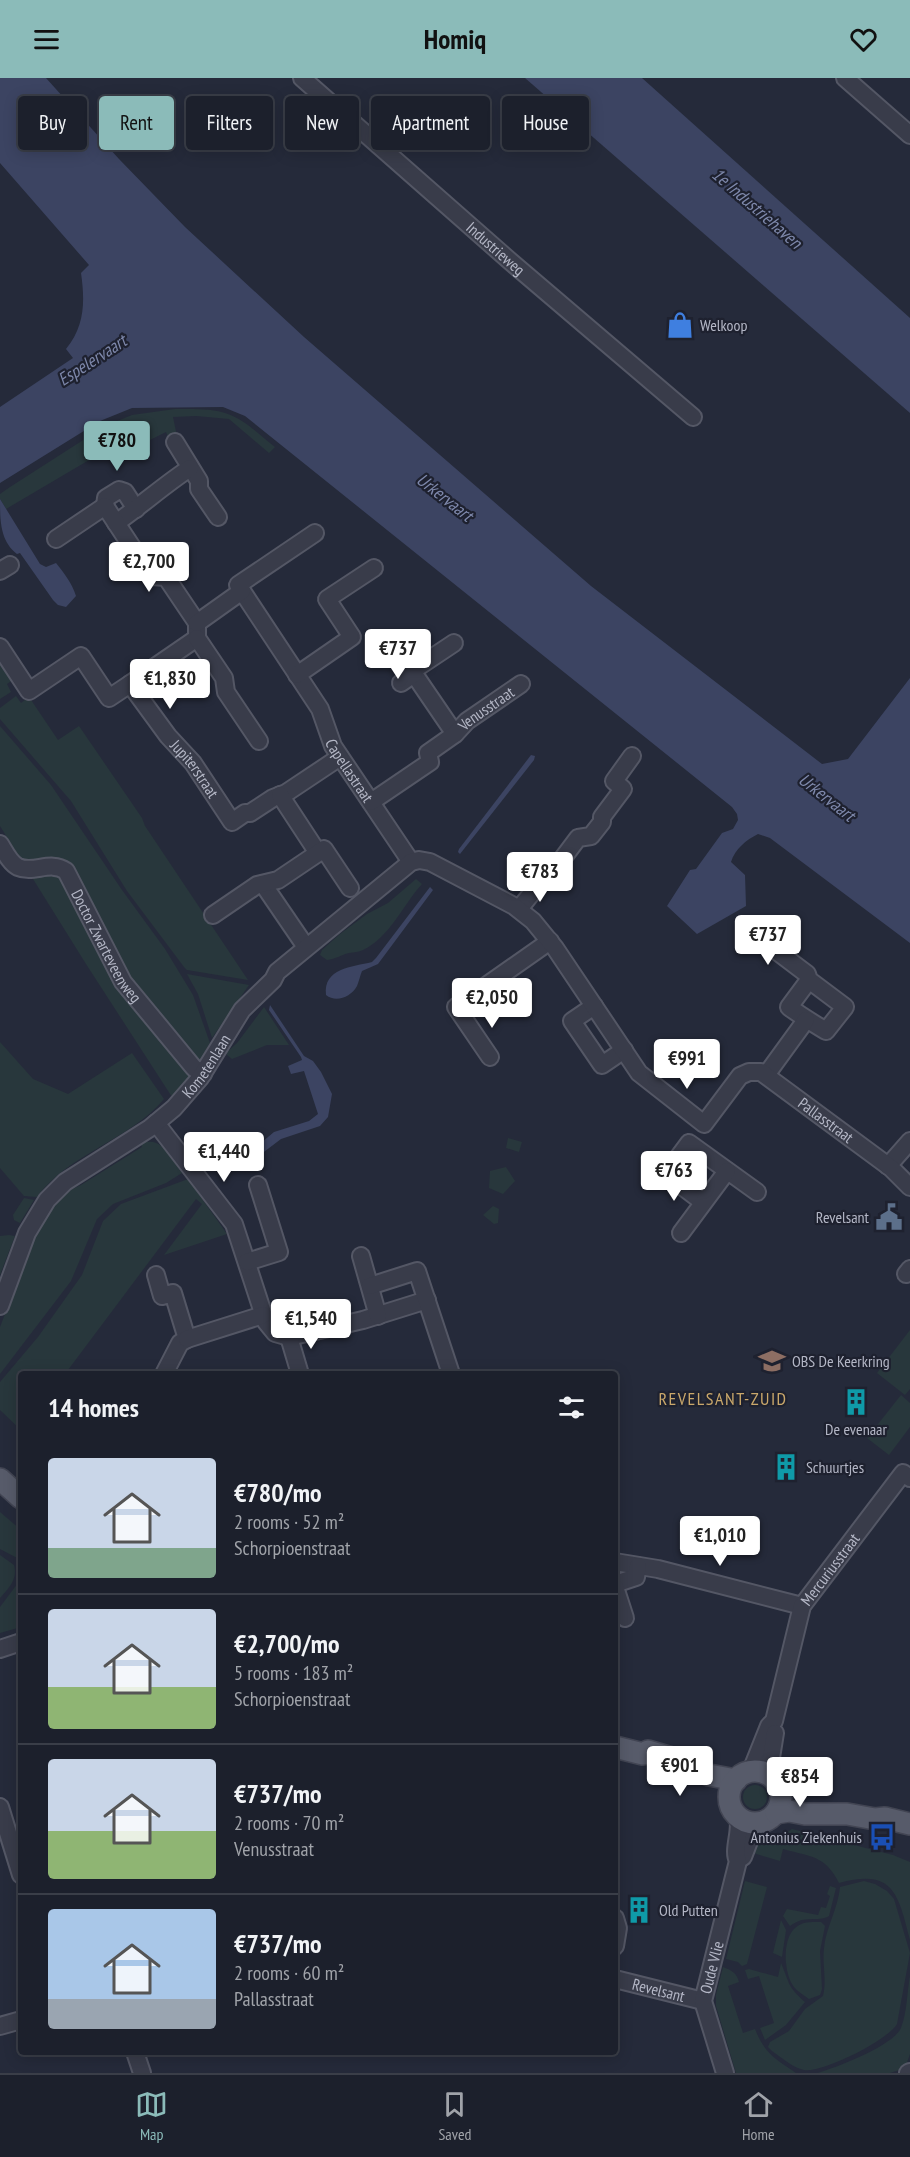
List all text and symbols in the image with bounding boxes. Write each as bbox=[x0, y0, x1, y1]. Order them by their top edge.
text: Homiq bbox=[424, 22, 486, 56]
icon: menu bbox=[30, 23, 63, 56]
icon: heart bbox=[847, 23, 880, 56]
chip: Buy bbox=[18, 96, 87, 150]
chip: Rent bbox=[99, 96, 174, 150]
chip: Filters bbox=[186, 96, 273, 150]
chip: New bbox=[285, 96, 359, 150]
chip: Apartment bbox=[371, 96, 490, 150]
chip: House bbox=[502, 96, 589, 150]
water label: 1e Industriehaven bbox=[707, 163, 808, 254]
street label: Industrieweg bbox=[462, 217, 529, 279]
shop icon: Welkoop bbox=[665, 310, 695, 340]
place label: Welkoop bbox=[700, 315, 747, 335]
water label: Espelervaart bbox=[53, 328, 132, 391]
pin: €780 bbox=[81, 421, 153, 472]
text: €780 bbox=[98, 427, 136, 453]
water label: Urkervaart bbox=[412, 468, 479, 527]
pin: €2,700 bbox=[100, 542, 198, 593]
text: €2,700 bbox=[123, 548, 175, 574]
pin: €737 bbox=[362, 629, 434, 680]
text: €737 bbox=[379, 635, 417, 661]
pin: €1,830 bbox=[121, 659, 219, 710]
text: €1,830 bbox=[144, 665, 196, 691]
street label: Venusstraat bbox=[453, 681, 518, 735]
street label: Jupiterstraat bbox=[166, 735, 224, 802]
street label: Capellastraat bbox=[321, 736, 378, 806]
water label: Urkervaart bbox=[794, 768, 861, 827]
pin: €783 bbox=[504, 852, 576, 903]
text: €783 bbox=[521, 858, 559, 884]
street label: Doctor Zwarteveenweg bbox=[67, 886, 146, 1007]
pin: €737 bbox=[732, 915, 804, 966]
text: €737 bbox=[749, 921, 787, 947]
pin: €2,050 bbox=[443, 978, 541, 1029]
text: €2,050 bbox=[466, 984, 518, 1010]
street label: Kometenlaan bbox=[177, 1030, 235, 1102]
pin: €991 bbox=[651, 1039, 723, 1090]
text: €991 bbox=[668, 1045, 706, 1071]
street label: Pallasstraat bbox=[794, 1093, 858, 1147]
pin: €1,440 bbox=[175, 1132, 273, 1183]
text: €1,440 bbox=[198, 1138, 250, 1164]
pin: €763 bbox=[638, 1151, 710, 1202]
text: €763 bbox=[655, 1157, 693, 1183]
public building icon: Revelsant bbox=[874, 1202, 904, 1232]
place label: Revelsant bbox=[816, 1207, 870, 1227]
pin: €1,540 bbox=[262, 1299, 360, 1350]
text: €1,540 bbox=[285, 1305, 337, 1331]
school or university icon: OBS De Keerkring bbox=[757, 1346, 787, 1376]
place label: OBS De Keerkring bbox=[792, 1351, 890, 1371]
district label: REVELSANT-ZUID bbox=[658, 1387, 788, 1410]
building icon: De evenaar bbox=[841, 1387, 871, 1417]
text: 14 homes bbox=[48, 1391, 139, 1424]
icon: filters bbox=[555, 1391, 588, 1424]
place label: De evenaar bbox=[825, 1419, 887, 1439]
building icon: Schuurtjes bbox=[771, 1452, 801, 1482]
place label: Schuurtjes bbox=[806, 1457, 864, 1477]
text: €780/mo bbox=[234, 1476, 322, 1509]
icon: home bbox=[96, 1482, 168, 1554]
text: 2 rooms · 52 m² bbox=[234, 1509, 344, 1535]
pin: €1,010 bbox=[671, 1516, 769, 1567]
text: €1,010 bbox=[694, 1522, 746, 1548]
street label: Mercuriusstraat bbox=[796, 1529, 864, 1609]
text: Schorpioenstraat bbox=[234, 1535, 351, 1561]
text: €2,700/mo bbox=[234, 1627, 340, 1660]
icon: home bbox=[96, 1633, 168, 1705]
text: 5 rooms · 183 m² bbox=[234, 1660, 353, 1686]
text: Schorpioenstraat bbox=[234, 1686, 351, 1712]
pin: €901 bbox=[644, 1746, 716, 1797]
text: €901 bbox=[661, 1752, 699, 1778]
pin: €854 bbox=[764, 1757, 836, 1808]
text: €854 bbox=[781, 1763, 819, 1789]
text: €737/mo bbox=[234, 1777, 322, 1810]
icon: home bbox=[96, 1783, 168, 1855]
text: 2 rooms · 70 m² bbox=[234, 1810, 344, 1836]
bus stop icon: Antonius Ziekenhuis bbox=[867, 1822, 897, 1852]
place label: Antonius Ziekenhuis bbox=[751, 1827, 862, 1847]
text: Venusstraat bbox=[234, 1836, 314, 1862]
building icon: Old Putten bbox=[624, 1895, 654, 1925]
place label: Old Putten bbox=[659, 1900, 718, 1920]
text: €737/mo bbox=[234, 1927, 322, 1960]
icon: home bbox=[96, 1933, 168, 2005]
street label: Oude Vlie bbox=[695, 1939, 728, 1996]
text: 2 rooms · 60 m² bbox=[234, 1960, 344, 1986]
street label: Revelsant bbox=[630, 1974, 687, 2006]
text: Pallasstraat bbox=[234, 1986, 314, 2012]
tab: Map bbox=[135, 2088, 168, 2144]
tab: Saved bbox=[438, 2088, 471, 2144]
tab: Home bbox=[742, 2088, 775, 2144]

